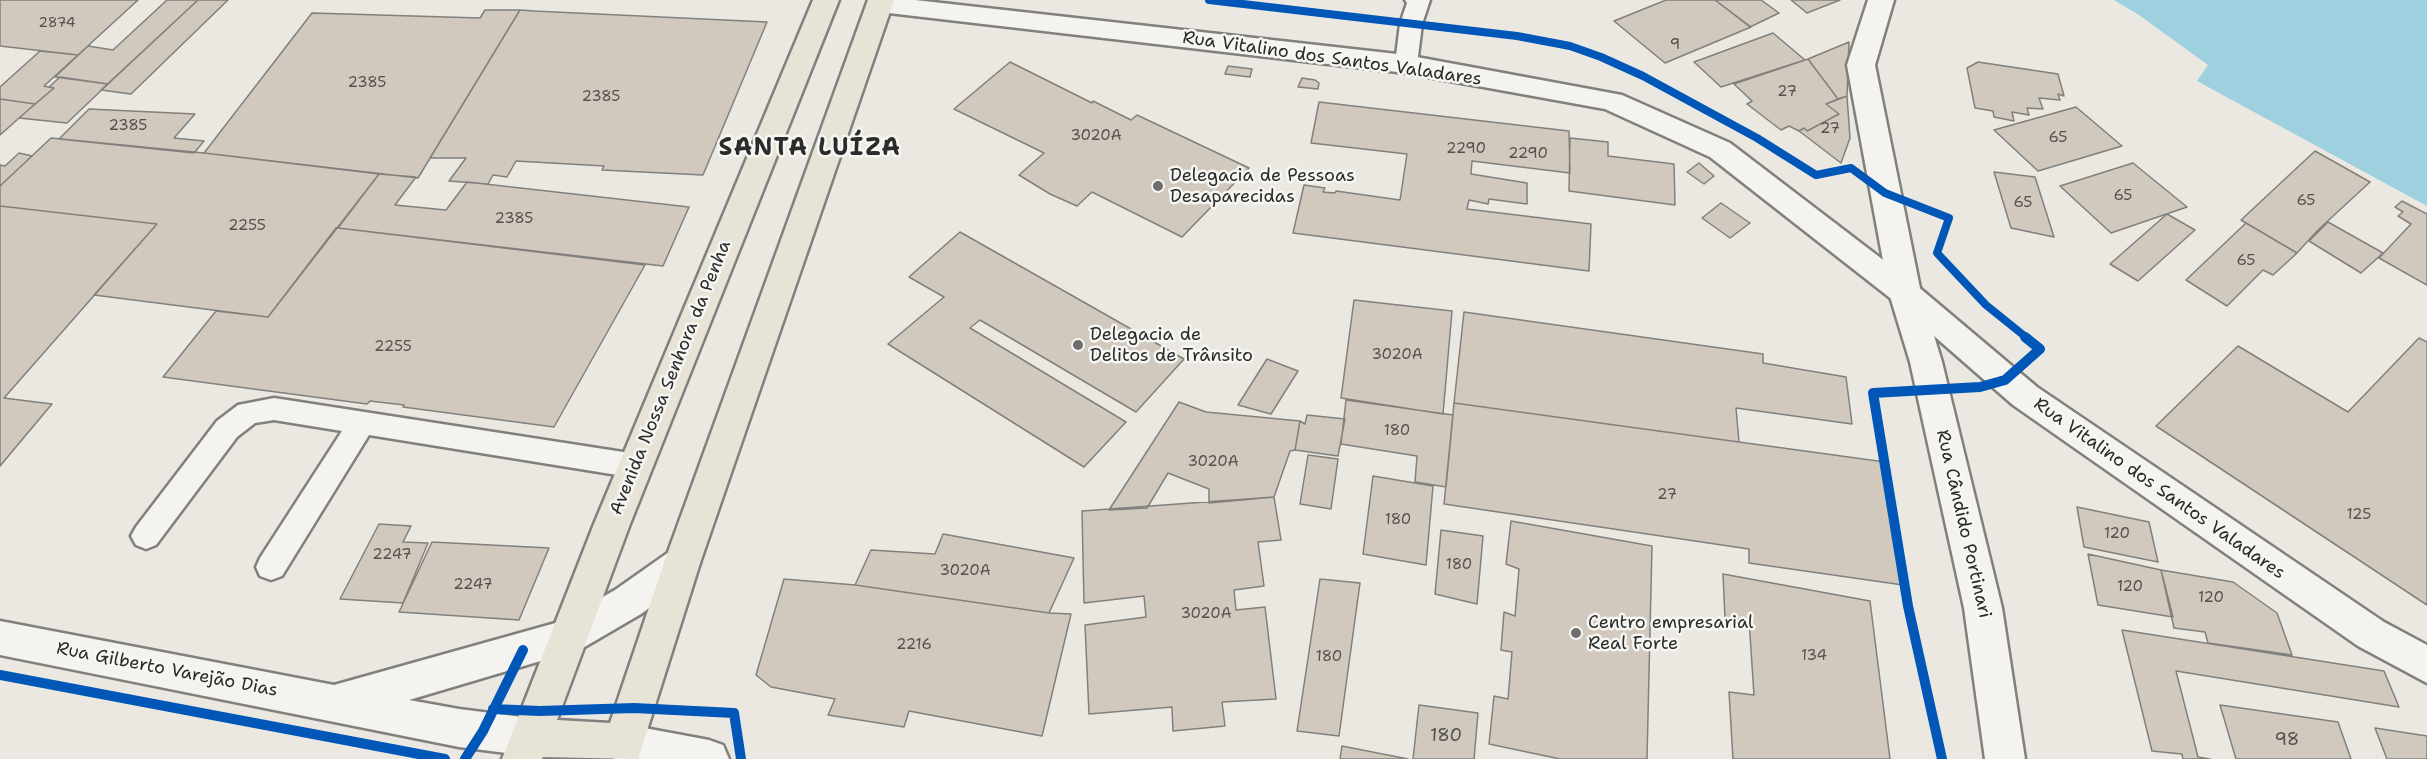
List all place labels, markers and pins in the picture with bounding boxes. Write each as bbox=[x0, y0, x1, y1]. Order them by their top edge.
place label: Delegacia de Pessoas Desaparecidas bbox=[1170, 165, 1355, 207]
marker: Delegacia de Pessoas Desaparecidas bbox=[1151, 179, 1165, 193]
place label: Delegacia de Delitos de Trânsito bbox=[1090, 324, 1253, 366]
marker: Delegacia de Delitos de Trânsito bbox=[1071, 338, 1085, 352]
place label: Centro empresarial Real Forte bbox=[1588, 612, 1753, 654]
marker: Centro empresarial Real Forte bbox=[1569, 626, 1583, 640]

